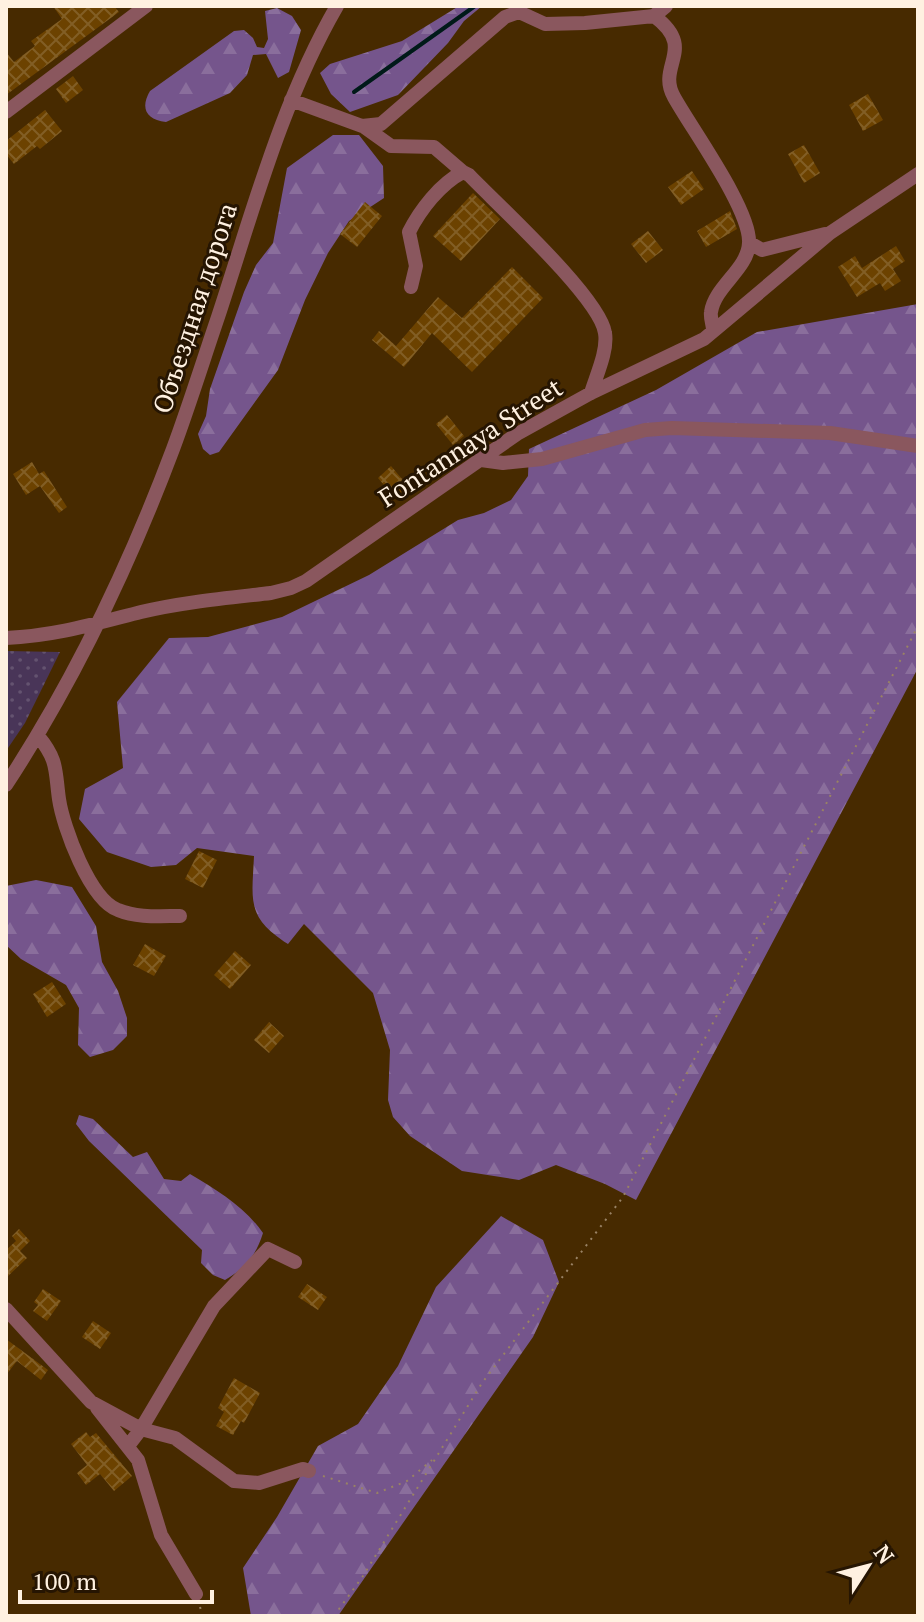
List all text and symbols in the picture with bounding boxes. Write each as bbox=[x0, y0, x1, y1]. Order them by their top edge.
street label: Объездная дорога bbox=[144, 198, 244, 418]
street label: Fontannaya Street bbox=[372, 370, 569, 514]
north arrow bbox=[828, 1526, 908, 1606]
text: N bbox=[868, 1539, 901, 1569]
scale bar bbox=[20, 1554, 212, 1604]
text: 100 m bbox=[32, 1565, 97, 1597]

